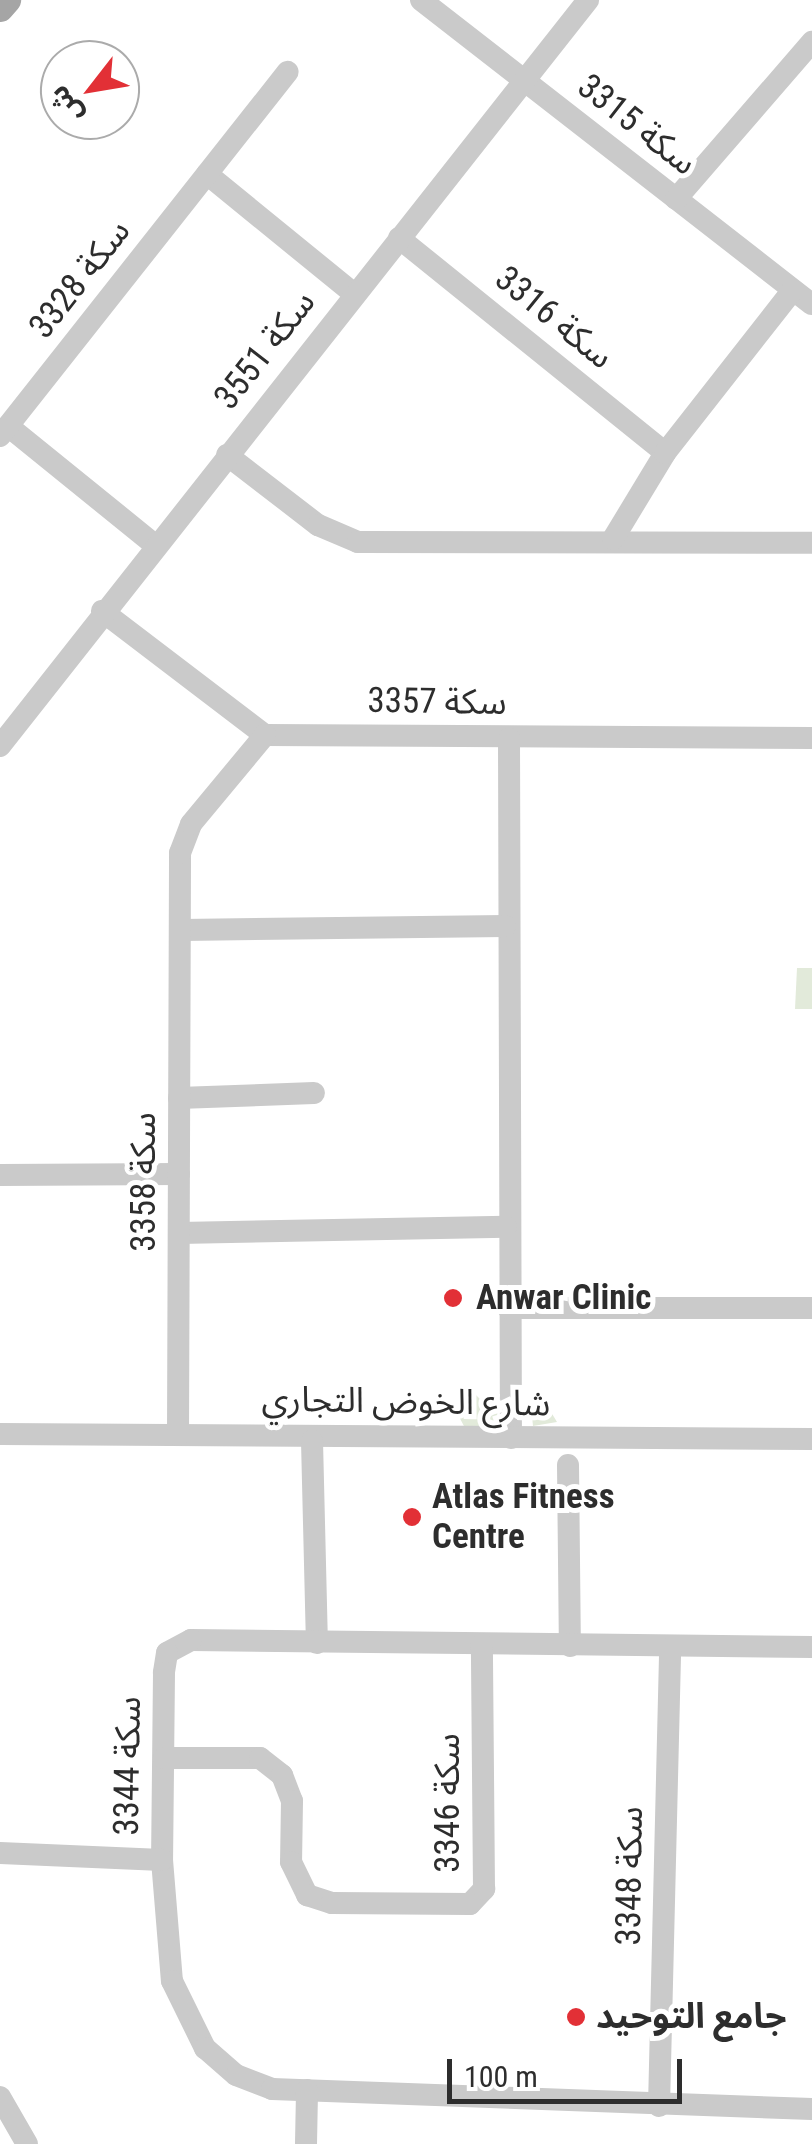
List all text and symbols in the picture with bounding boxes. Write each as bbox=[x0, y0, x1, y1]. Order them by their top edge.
north arrow bbox=[40, 40, 140, 140]
street label: سكة 3315 bbox=[569, 66, 705, 184]
text: ش bbox=[42, 80, 90, 130]
street label: سكة 3328 bbox=[21, 211, 139, 347]
street label: سكة 3316 bbox=[487, 258, 621, 378]
street label: سكة 3551 bbox=[206, 282, 324, 418]
street label: سكة 3357 bbox=[367, 680, 507, 724]
street label: سكة 3358 bbox=[123, 1112, 165, 1252]
place label: Anwar Clinic bbox=[476, 1277, 651, 1319]
marker: Anwar Clinic bbox=[440, 1285, 466, 1311]
street label: شارع الخوض التجاري bbox=[261, 1378, 551, 1426]
place label: Atlas Fitness Centre bbox=[432, 1476, 615, 1558]
marker: Atlas Fitness Centre bbox=[401, 1506, 423, 1528]
street label: سكة 3344 bbox=[106, 1696, 150, 1836]
street label: سكة 3346 bbox=[427, 1733, 469, 1873]
street label: سكة 3348 bbox=[608, 1806, 652, 1946]
place label: جامع التوحيد bbox=[596, 1996, 786, 2038]
marker: جامع التوحيد bbox=[565, 2006, 587, 2028]
scale bar bbox=[452, 2039, 687, 2101]
text: 100 m bbox=[464, 2059, 538, 2094]

